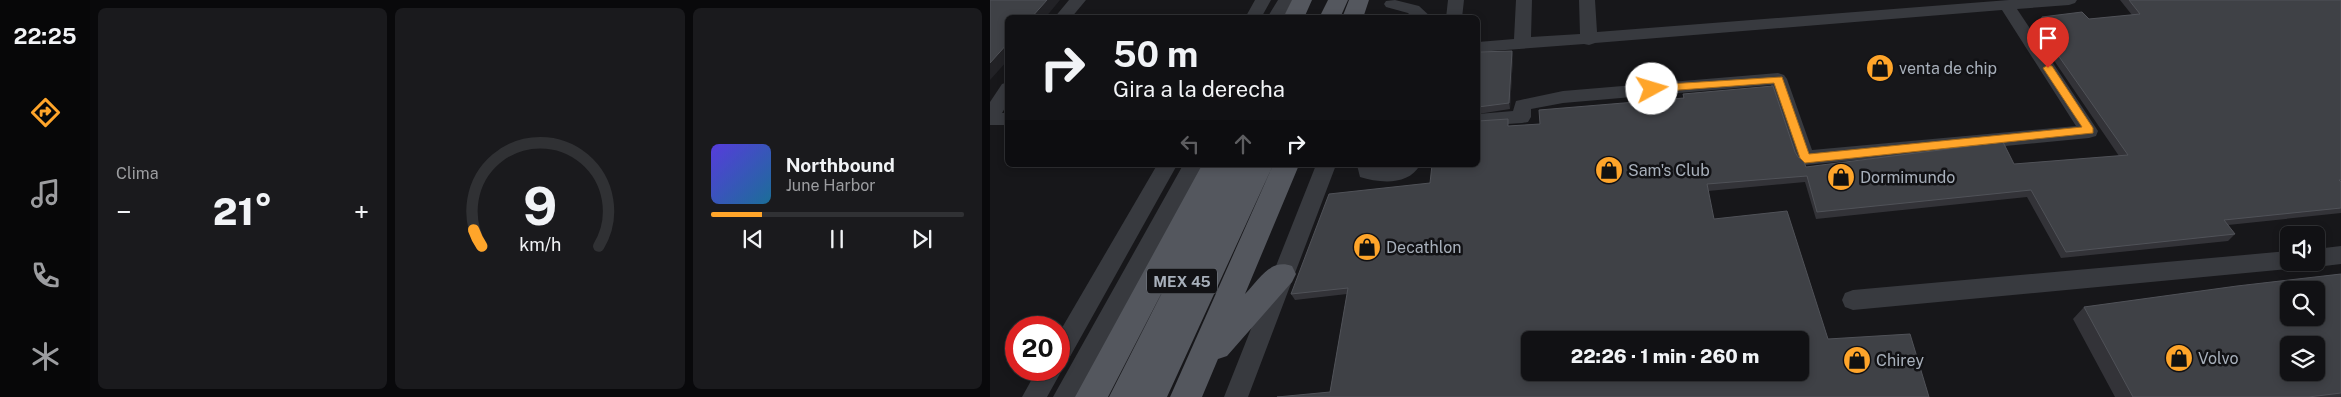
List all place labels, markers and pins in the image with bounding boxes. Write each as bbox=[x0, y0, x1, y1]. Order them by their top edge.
pin bbox=[2027, 17, 2069, 68]
shop icon: venta de chip bbox=[1865, 53, 1895, 83]
place label: venta de chip bbox=[1899, 59, 1997, 78]
shop icon: Sam's Club bbox=[1594, 155, 1624, 185]
place label: Sam's Club bbox=[1628, 161, 1710, 180]
shop icon: Dormimundo bbox=[1826, 162, 1856, 192]
place label: Dormimundo bbox=[1860, 168, 1955, 187]
shop icon: Decathlon bbox=[1352, 232, 1382, 262]
place label: Decathlon bbox=[1386, 238, 1461, 257]
shop icon: Volvo bbox=[2164, 343, 2194, 373]
shop icon: Chirey bbox=[1842, 345, 1872, 375]
place label: Volvo bbox=[2198, 349, 2239, 368]
place label: Chirey bbox=[1876, 351, 1924, 370]

